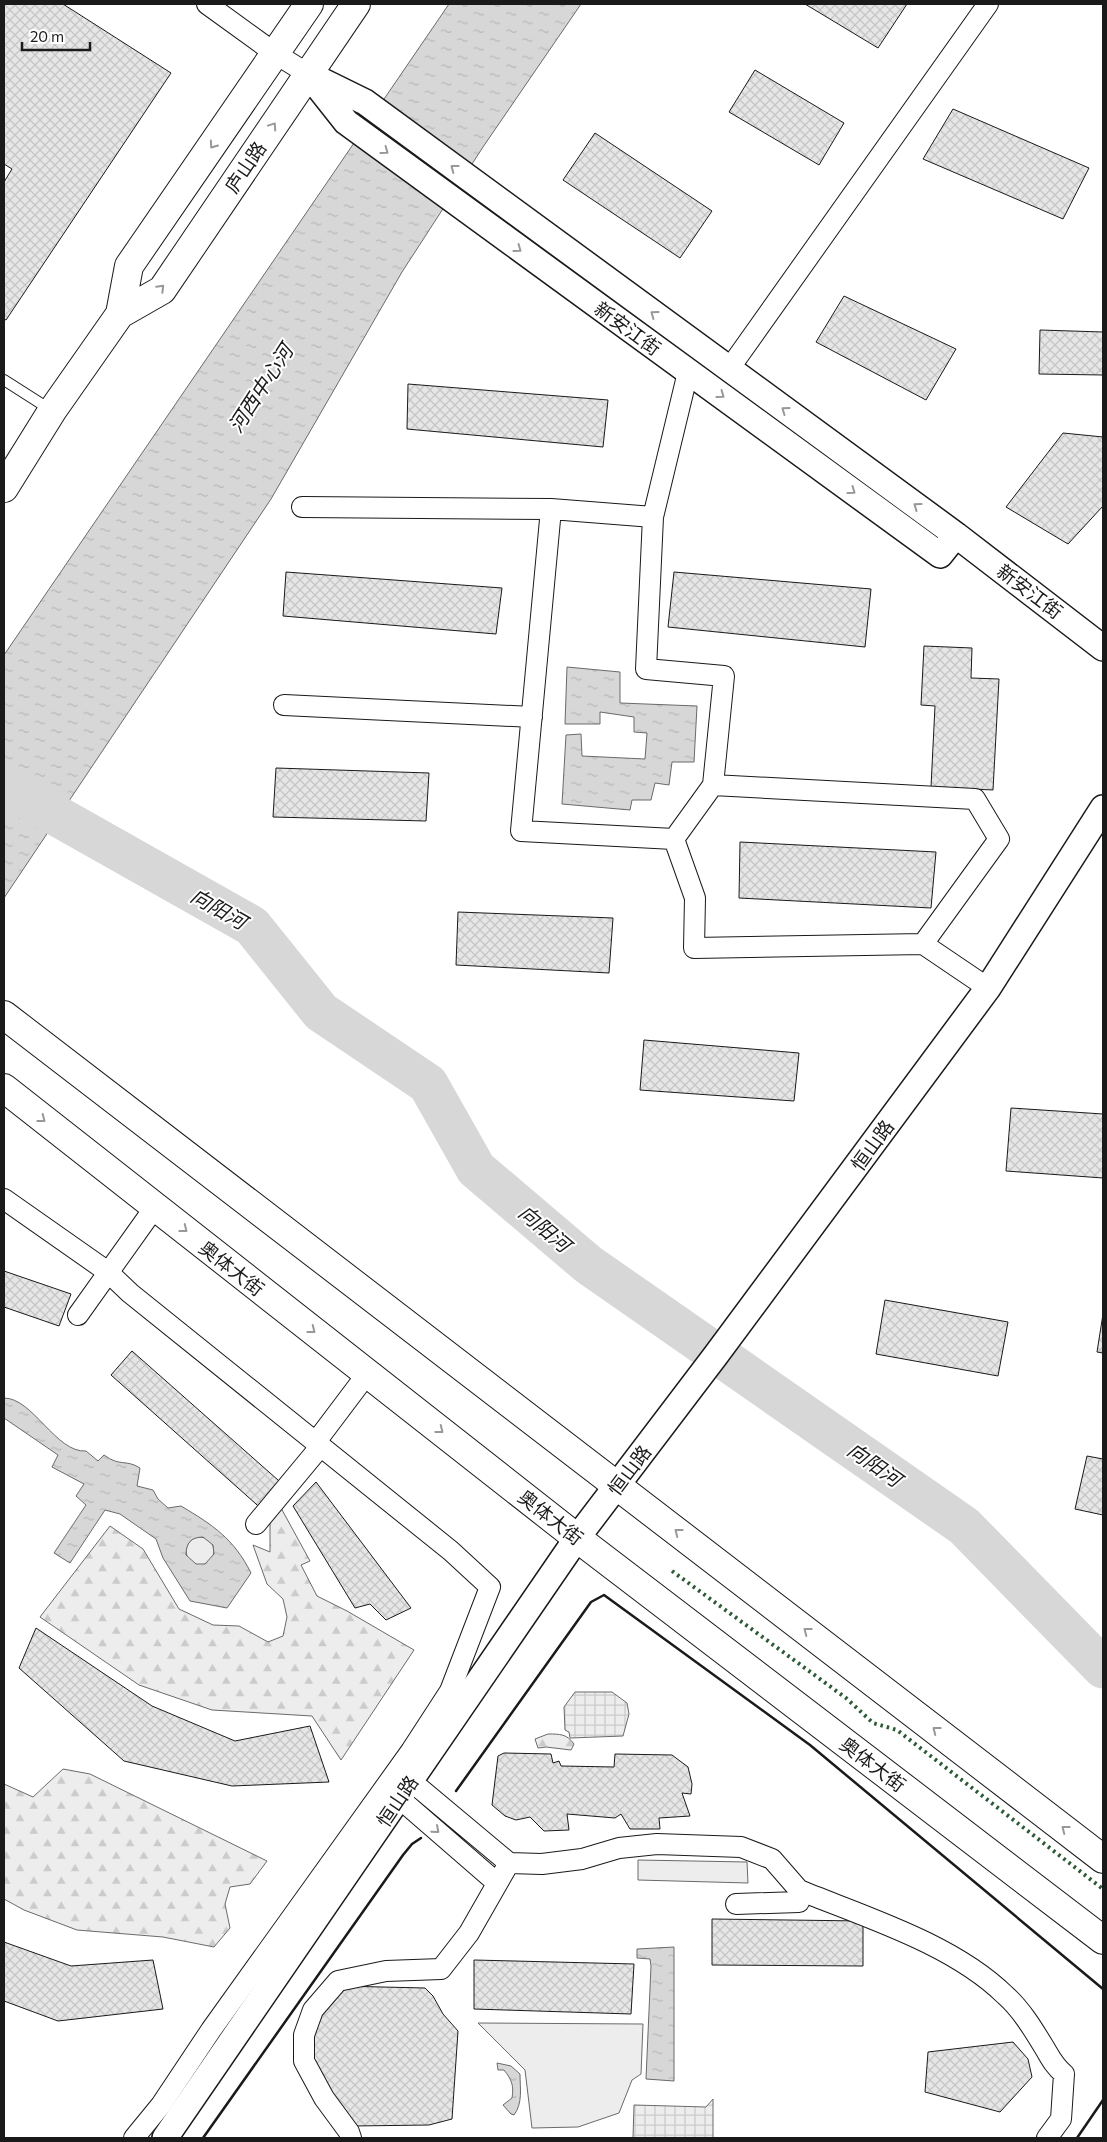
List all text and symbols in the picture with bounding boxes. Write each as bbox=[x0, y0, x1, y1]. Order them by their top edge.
scale bar bbox=[22, 20, 90, 52]
text: 20 m bbox=[30, 27, 64, 45]
one-way arrow bbox=[267, 122, 276, 132]
street label: 庐山路 bbox=[220, 137, 270, 197]
one-way arrow bbox=[210, 139, 219, 149]
one-way arrow bbox=[380, 145, 389, 155]
one-way arrow bbox=[450, 165, 460, 174]
one-way arrow bbox=[512, 243, 521, 251]
one-way arrow bbox=[155, 285, 164, 294]
street label: 新安江街 bbox=[590, 296, 666, 360]
one-way arrow bbox=[651, 312, 660, 320]
water label: 河西中心河 bbox=[223, 336, 299, 436]
one-way arrow bbox=[715, 389, 724, 399]
one-way arrow bbox=[782, 407, 791, 417]
one-way arrow bbox=[846, 485, 856, 494]
one-way arrow bbox=[913, 503, 923, 512]
street label: 新安江街 bbox=[993, 559, 1067, 623]
water label: 向阳河 bbox=[187, 883, 254, 935]
one-way arrow bbox=[36, 1113, 45, 1121]
street label: 恒山路 bbox=[846, 1115, 898, 1175]
water label: 向阳河 bbox=[514, 1200, 579, 1259]
one-way arrow bbox=[178, 1224, 187, 1232]
street label: 奥体大街 bbox=[195, 1236, 269, 1300]
one-way arrow bbox=[306, 1324, 315, 1332]
one-way arrow bbox=[434, 1424, 443, 1433]
water label: 向阳河 bbox=[844, 1437, 910, 1493]
street label: 恒山路 bbox=[603, 1440, 655, 1500]
street label: 奥体大街 bbox=[514, 1485, 588, 1549]
one-way arrow bbox=[675, 1529, 684, 1537]
one-way arrow bbox=[804, 1628, 813, 1636]
one-way arrow bbox=[933, 1727, 942, 1735]
street label: 奥体大街 bbox=[836, 1732, 910, 1796]
street label: 恒山路 bbox=[372, 1771, 422, 1831]
one-way arrow bbox=[431, 1824, 440, 1833]
one-way arrow bbox=[1061, 1826, 1071, 1835]

